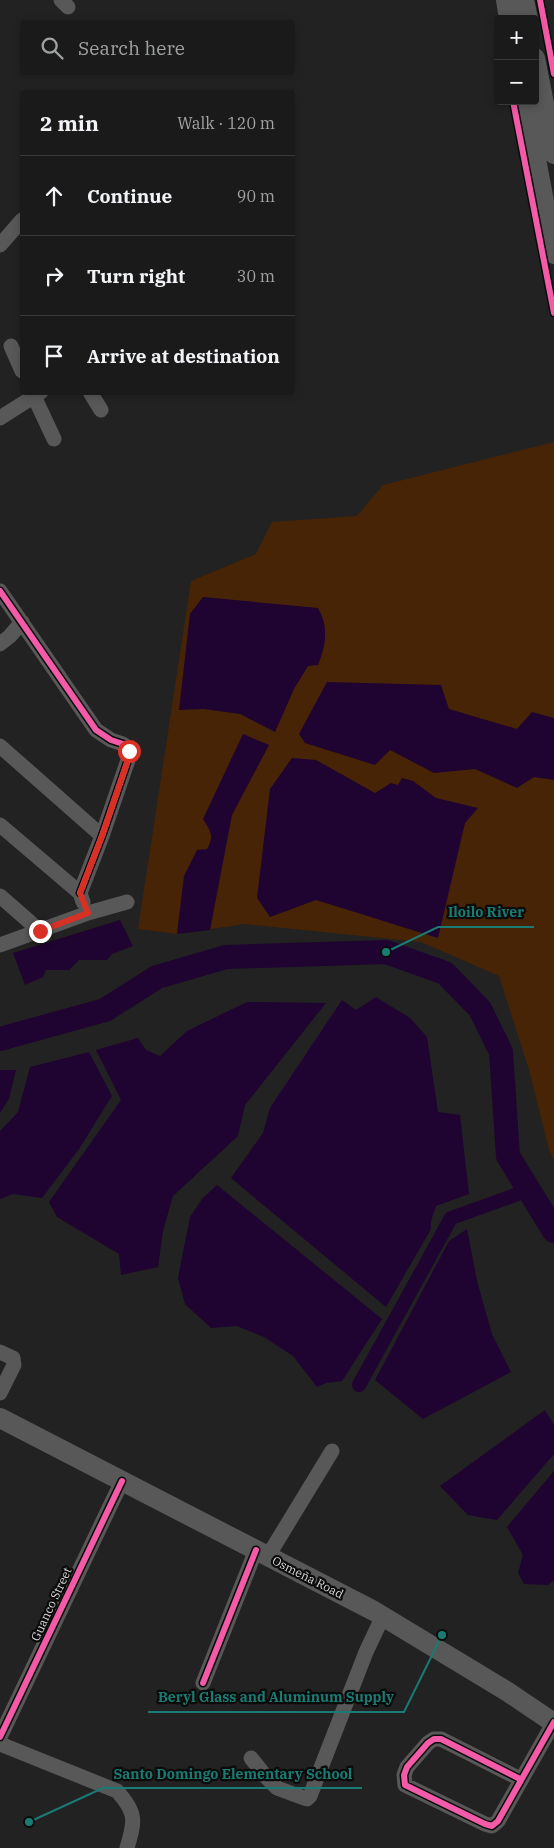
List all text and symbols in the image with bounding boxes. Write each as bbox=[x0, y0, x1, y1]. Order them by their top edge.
map controls bbox=[494, 15, 539, 105]
button: + bbox=[494, 15, 539, 60]
search box bbox=[20, 20, 295, 75]
icon: search bbox=[38, 34, 66, 62]
text: Search here bbox=[78, 36, 185, 60]
button: − bbox=[494, 60, 539, 105]
text: 2 min bbox=[40, 109, 99, 137]
text: Walk · 120 m bbox=[177, 113, 275, 133]
icon: ahead bbox=[40, 182, 68, 210]
text: Continue bbox=[87, 184, 172, 208]
text: 90 m bbox=[237, 186, 275, 206]
icon: right bbox=[40, 262, 68, 290]
text: Turn right bbox=[87, 264, 185, 288]
text: 30 m bbox=[237, 266, 275, 286]
icon: arrive bbox=[40, 342, 68, 370]
text: Arrive at destination bbox=[87, 344, 280, 368]
route start bbox=[118, 740, 141, 763]
callout: Iloilo River bbox=[438, 898, 534, 927]
text: Iloilo River bbox=[448, 903, 524, 921]
route end bbox=[29, 920, 52, 943]
street label: Osmeña Road bbox=[270, 1553, 346, 1601]
street label: Guanco Street bbox=[27, 1565, 75, 1643]
callout: Beryl Glass and Aluminum Supply bbox=[148, 1683, 404, 1712]
text: Beryl Glass and Aluminum Supply bbox=[158, 1688, 394, 1706]
callout: Santo Domingo Elementary School bbox=[103, 1759, 362, 1788]
text: Santo Domingo Elementary School bbox=[114, 1765, 353, 1783]

